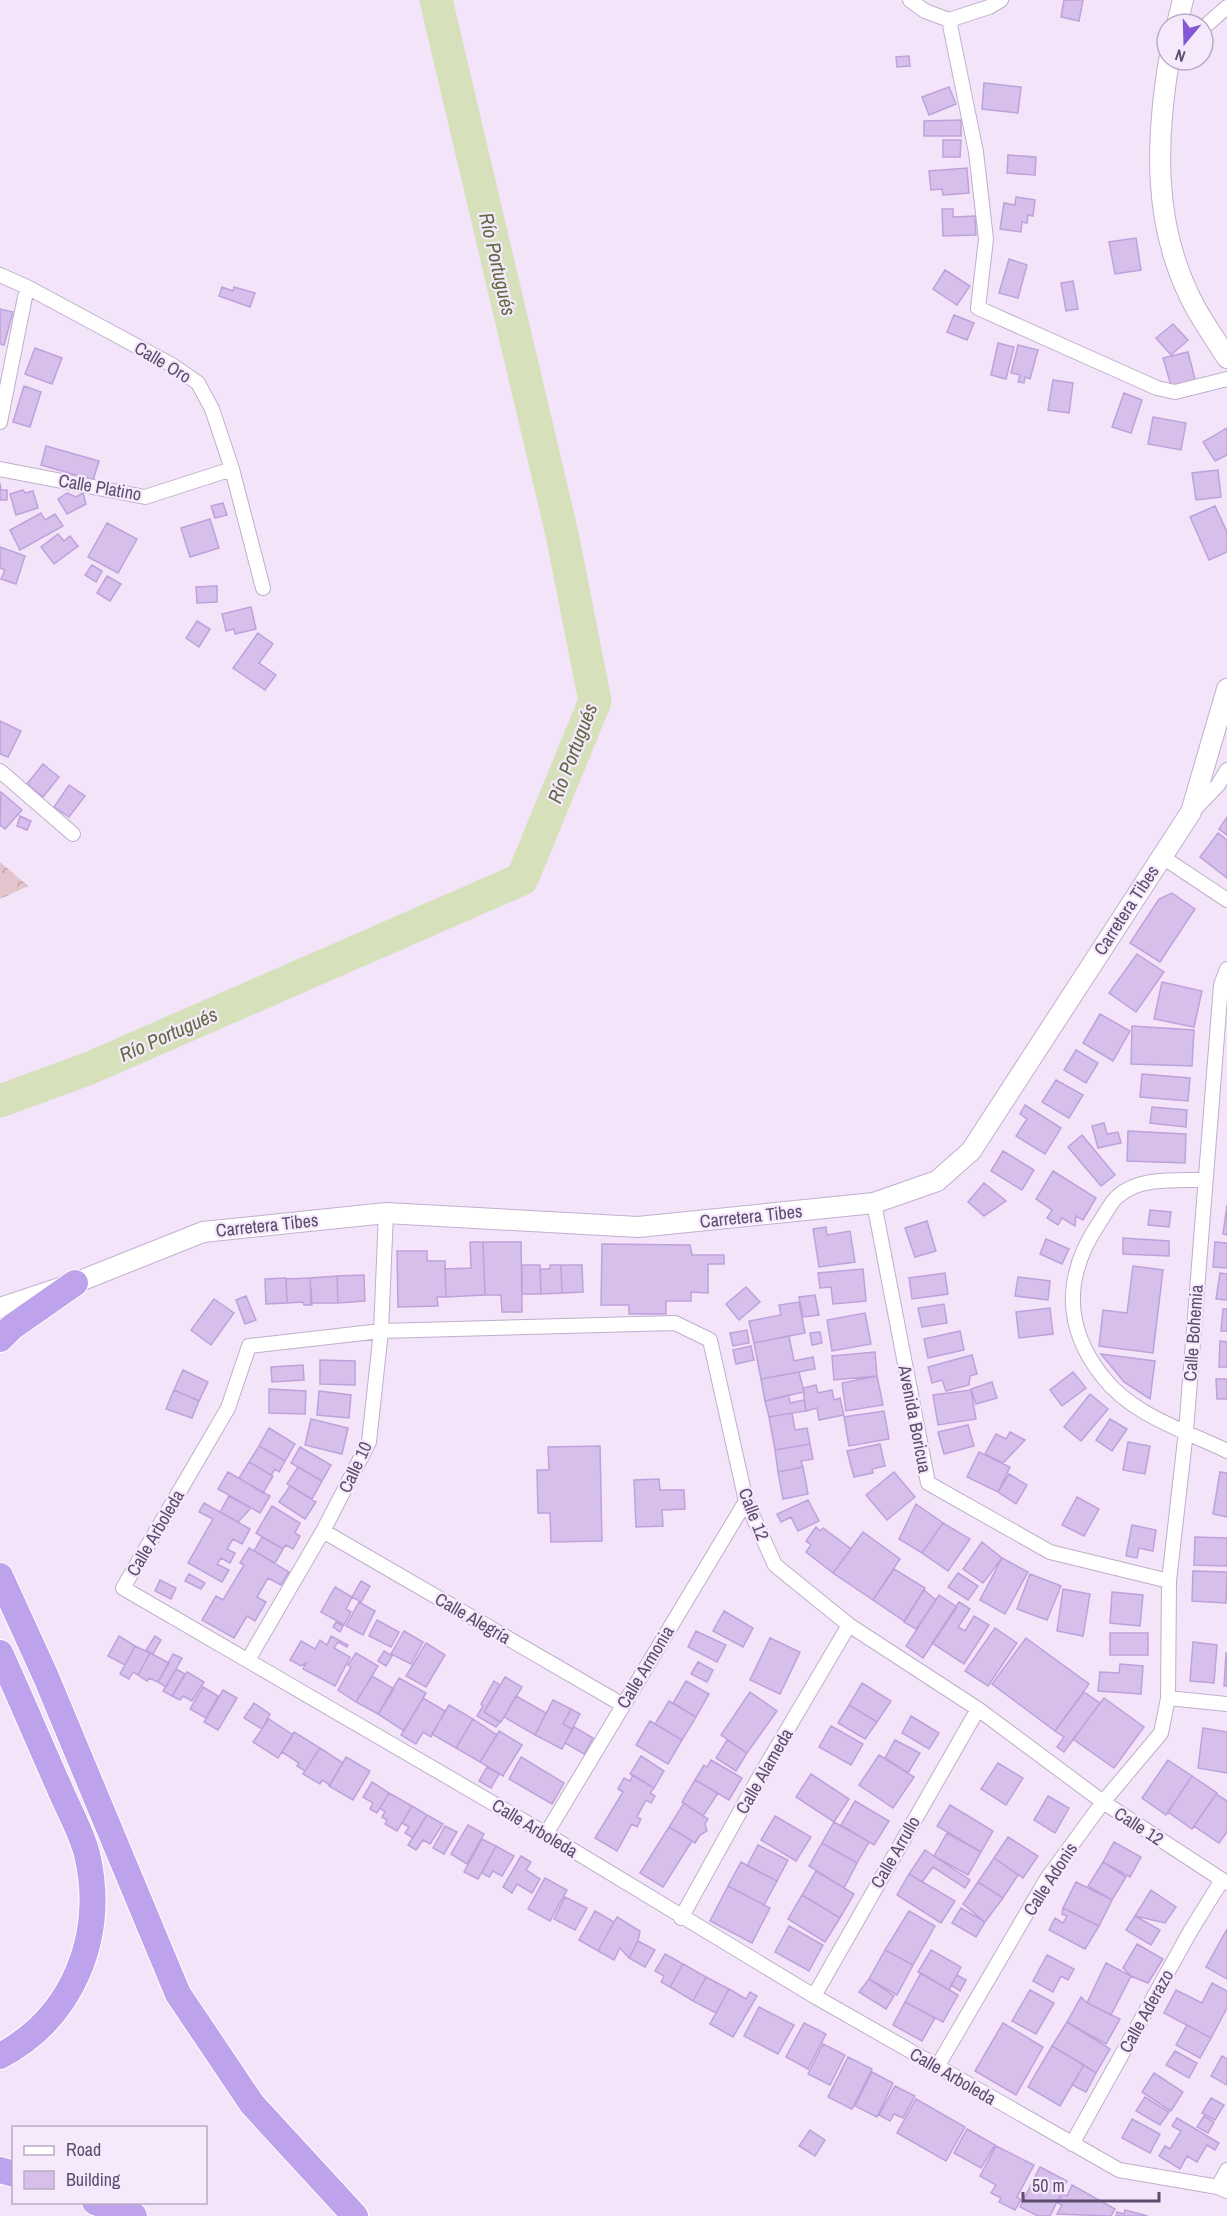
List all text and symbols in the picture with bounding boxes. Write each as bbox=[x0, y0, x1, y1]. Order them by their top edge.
north arrow bbox=[1155, 12, 1215, 72]
text: N bbox=[1172, 44, 1188, 68]
water label: Río Portugués bbox=[473, 210, 523, 318]
street label: Calle Oro bbox=[130, 335, 196, 389]
street label: Calle Platino bbox=[57, 467, 143, 507]
water label: Río Portugués bbox=[541, 699, 603, 807]
street label: Carretera Tibes bbox=[1088, 860, 1164, 960]
water label: Río Portugués bbox=[115, 1000, 221, 1068]
street label: Carretera Tibes bbox=[699, 1198, 803, 1234]
street label: Carretera Tibes bbox=[215, 1207, 319, 1243]
street label: Calle Bohemia bbox=[1177, 1284, 1209, 1382]
street label: Avenida Boricua bbox=[892, 1362, 938, 1475]
street label: Calle 10 bbox=[332, 1437, 378, 1497]
street label: Calle 12 bbox=[733, 1484, 775, 1544]
street label: Calle Arboleda bbox=[120, 1485, 190, 1581]
street label: Calle Alegría bbox=[431, 1586, 515, 1650]
street label: Calle Armonia bbox=[610, 1621, 680, 1713]
street label: Calle Alameda bbox=[729, 1724, 799, 1818]
street label: Calle Arboleda bbox=[487, 1793, 583, 1863]
street label: Calle 12 bbox=[1109, 1801, 1169, 1851]
street label: Calle Arrullo bbox=[864, 1811, 926, 1893]
street label: Calle Adonis bbox=[1017, 1837, 1083, 1921]
street label: Calle Aderazo bbox=[1113, 1965, 1179, 2057]
street label: Calle Arboleda bbox=[905, 2041, 1001, 2111]
legend bbox=[12, 2126, 207, 2204]
text: Road bbox=[66, 2137, 101, 2162]
scale bar bbox=[1023, 2165, 1160, 2203]
text: Building bbox=[66, 2167, 121, 2192]
text: 50 m bbox=[1032, 2173, 1065, 2198]

